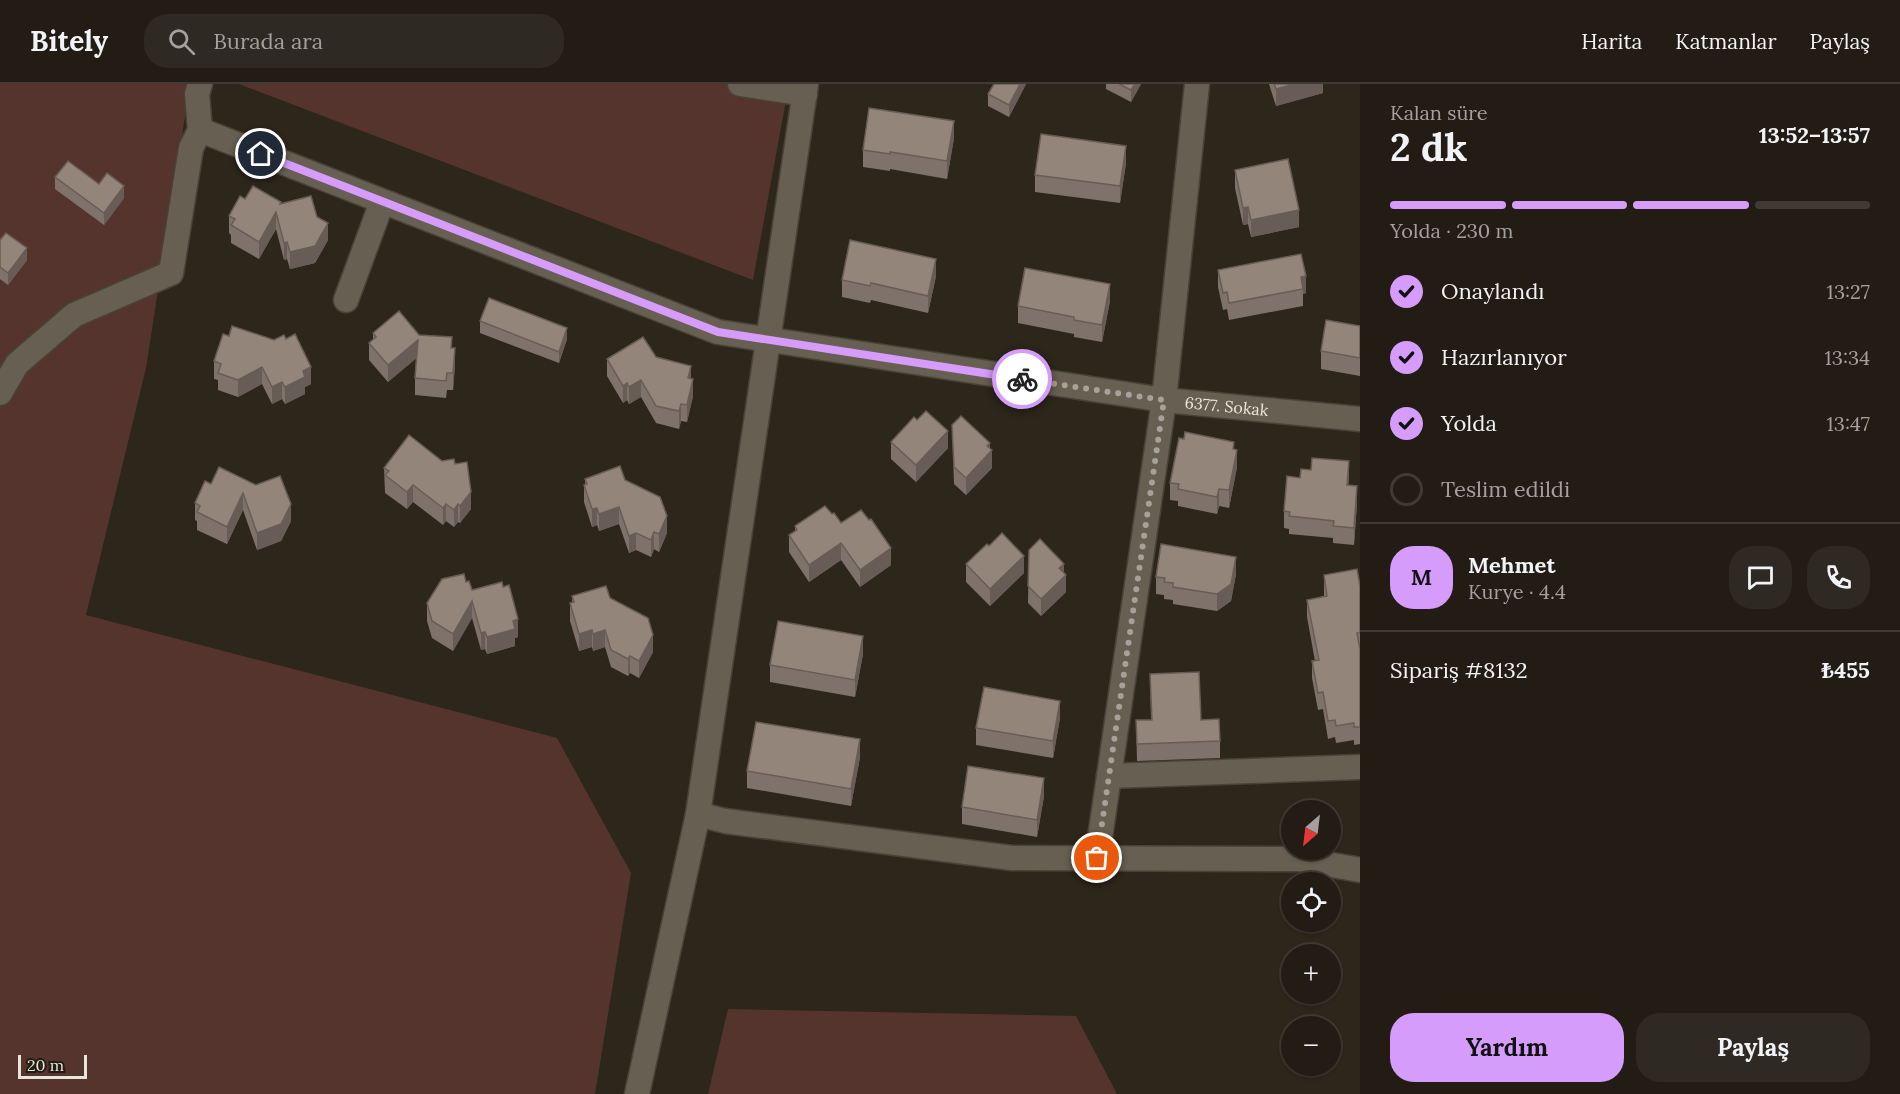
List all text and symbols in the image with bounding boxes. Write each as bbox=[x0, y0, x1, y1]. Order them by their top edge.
search box bbox=[144, 14, 564, 68]
text: Bitely bbox=[30, 23, 108, 59]
icon: search bbox=[165, 25, 198, 58]
text: Burada ara bbox=[213, 27, 323, 55]
text: Harita bbox=[1581, 28, 1642, 55]
text: Katmanlar bbox=[1675, 28, 1777, 55]
text: Paylaş bbox=[1810, 28, 1870, 55]
text: Kalan süre bbox=[1390, 100, 1488, 125]
text: 13:52–13:57 bbox=[1759, 121, 1870, 149]
text: 2 dk bbox=[1390, 122, 1467, 172]
pin bbox=[235, 128, 286, 179]
icon: home bbox=[244, 137, 277, 170]
text: Yolda · 230 m bbox=[1390, 218, 1513, 243]
icon: check bbox=[1390, 275, 1423, 308]
text: Onaylandı bbox=[1441, 277, 1545, 305]
text: 13:27 bbox=[1827, 279, 1870, 304]
icon: check bbox=[1390, 341, 1423, 374]
text: Hazırlanıyor bbox=[1441, 343, 1567, 371]
text: 13:34 bbox=[1825, 345, 1870, 370]
courier bbox=[992, 349, 1052, 409]
icon: bike bbox=[1006, 363, 1039, 396]
street label: 6377. Sokak bbox=[1184, 392, 1270, 420]
icon: check bbox=[1390, 407, 1423, 440]
text: Yolda bbox=[1441, 409, 1497, 437]
text: 13:47 bbox=[1827, 411, 1870, 436]
text: Teslim edildi bbox=[1441, 475, 1570, 503]
button: chat bbox=[1729, 546, 1792, 609]
button: phone bbox=[1807, 546, 1870, 609]
text: Mehmet bbox=[1468, 551, 1556, 579]
text: M bbox=[1411, 563, 1432, 591]
text: Kurye · 4.4 bbox=[1468, 579, 1566, 604]
text: Sipariş #8132 bbox=[1390, 656, 1528, 684]
text: ₺455 bbox=[1821, 656, 1870, 684]
north arrow bbox=[1281, 800, 1341, 860]
map controls bbox=[1281, 800, 1341, 1076]
pin bbox=[1071, 832, 1122, 883]
icon: bag bbox=[1080, 841, 1113, 874]
button: locate bbox=[1281, 872, 1341, 932]
button: + bbox=[1281, 944, 1341, 1004]
button: Yardım bbox=[1390, 1013, 1624, 1082]
button: Paylaş bbox=[1636, 1013, 1870, 1082]
button: − bbox=[1281, 1016, 1341, 1076]
scale bar bbox=[18, 1052, 87, 1080]
text: 20 m bbox=[27, 1055, 64, 1075]

